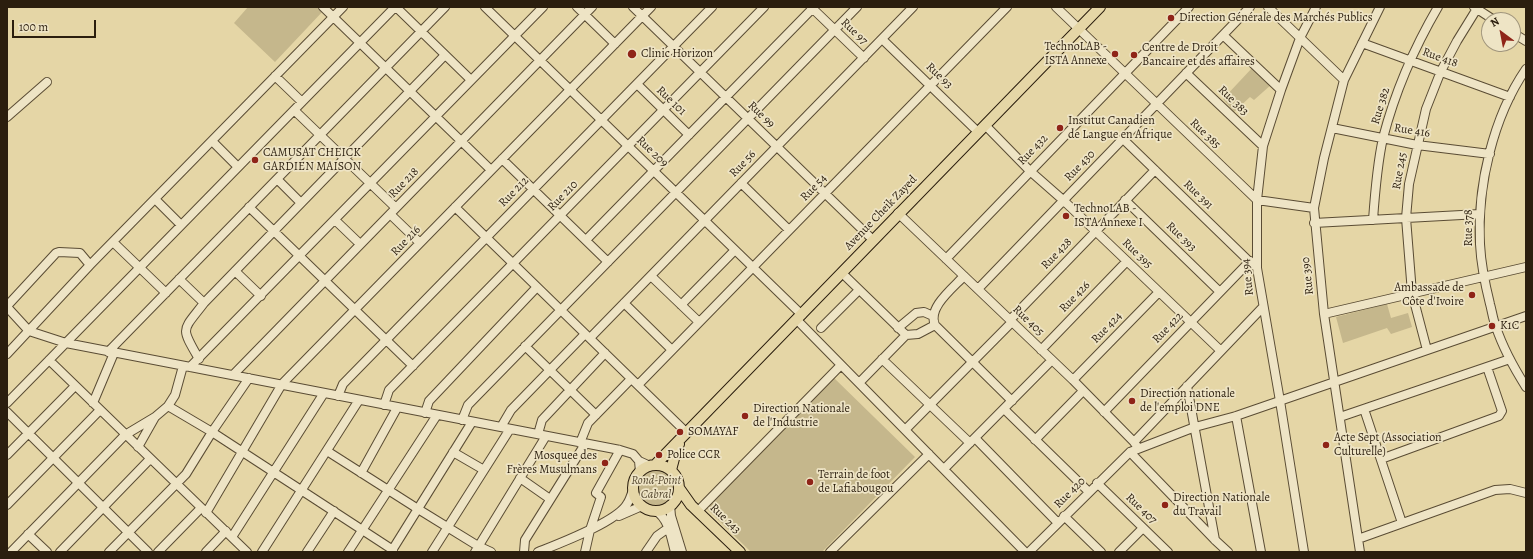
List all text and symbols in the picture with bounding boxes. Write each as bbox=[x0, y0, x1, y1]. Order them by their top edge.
place label: Direction Générale des Marchés Publics bbox=[1179, 11, 1372, 25]
scale bar bbox=[14, 12, 98, 38]
north arrow bbox=[1481, 12, 1521, 52]
marker: Direction Générale des Marchés Publics bbox=[1166, 13, 1176, 23]
text: N bbox=[1488, 14, 1502, 31]
street label: Rue 97 bbox=[838, 16, 870, 48]
text: 100 m bbox=[19, 19, 48, 35]
place label: TechnoLAB - ISTA Annexe bbox=[1044, 40, 1107, 68]
place label: Centre de Droit Bancaire et des affaires bbox=[1142, 41, 1255, 69]
street label: Rue 418 bbox=[1420, 45, 1460, 71]
place label: Clinic Horizon bbox=[641, 47, 713, 61]
marker: Clinic Horizon bbox=[626, 48, 638, 60]
marker: TechnoLAB - ISTA Annexe bbox=[1110, 49, 1120, 59]
marker: Centre de Droit Bancaire et des affaires bbox=[1129, 50, 1139, 60]
street label: Rue 93 bbox=[923, 60, 955, 92]
street label: Rue 101 bbox=[653, 83, 689, 119]
street label: Rue 383 bbox=[1215, 83, 1251, 119]
street label: Rue 382 bbox=[1369, 86, 1393, 126]
street label: Rue 99 bbox=[744, 99, 778, 131]
place label: Institut Canadien de Langue en Afrique bbox=[1068, 114, 1172, 142]
street label: Rue 385 bbox=[1187, 116, 1223, 152]
street label: Rue 416 bbox=[1393, 121, 1431, 141]
marker: Institut Canadien de Langue en Afrique bbox=[1055, 123, 1065, 133]
street label: Rue 432 bbox=[1015, 132, 1051, 168]
street label: Rue 209 bbox=[633, 133, 671, 171]
place label: CAMUSAT CHEICK GARDIEN MAISON bbox=[263, 146, 361, 174]
street label: Rue 430 bbox=[1062, 147, 1098, 185]
street label: Rue 56 bbox=[727, 148, 759, 180]
street label: Rue 245 bbox=[1390, 151, 1410, 191]
marker: CAMUSAT CHEICK GARDIEN MAISON bbox=[250, 155, 260, 165]
street label: Rue 218 bbox=[386, 165, 422, 201]
street label: Rue 54 bbox=[798, 172, 830, 204]
street label: Avenue Cheik Zayed bbox=[842, 173, 920, 253]
street label: Rue 212 bbox=[496, 174, 532, 210]
street label: Rue 391 bbox=[1180, 177, 1216, 213]
street label: Rue 210 bbox=[545, 178, 581, 214]
place label: TechnoLAB - ISTA Annexe I bbox=[1074, 202, 1143, 230]
street label: Rue 378 bbox=[1462, 209, 1476, 247]
marker: TechnoLAB - ISTA Annexe I bbox=[1061, 211, 1071, 221]
street label: Rue 393 bbox=[1163, 219, 1199, 255]
street label: Rue 216 bbox=[388, 223, 424, 259]
street label: Rue 428 bbox=[1039, 235, 1075, 273]
street label: Rue 395 bbox=[1119, 236, 1155, 272]
street label: Rue 390 bbox=[1299, 256, 1317, 296]
street label: Rue 394 bbox=[1239, 258, 1257, 296]
street label: Rue 426 bbox=[1057, 278, 1093, 316]
place label: Ambassade de Côte d'Ivoire bbox=[1394, 281, 1464, 309]
marker: Ambassade de Côte d'Ivoire bbox=[1467, 290, 1477, 300]
street label: Rue 405 bbox=[1009, 303, 1047, 339]
street label: Rue 424 bbox=[1089, 309, 1125, 347]
street label: Rue 422 bbox=[1150, 309, 1186, 347]
place label: K1C bbox=[1500, 319, 1519, 333]
marker: K1C bbox=[1487, 321, 1497, 331]
place label: Direction nationale de l'emploi DNE bbox=[1140, 387, 1235, 415]
marker: Direction nationale de l'emploi DNE bbox=[1127, 396, 1137, 406]
place label: Direction Nationale de l'Industrie bbox=[753, 402, 850, 430]
marker: Direction Nationale de l'Industrie bbox=[740, 411, 750, 421]
place label: SOMAYAF bbox=[688, 425, 738, 439]
marker: SOMAYAF bbox=[675, 427, 685, 437]
place label: Acte Sept (Association Culturelle) bbox=[1334, 431, 1442, 459]
marker: Acte Sept (Association Culturelle) bbox=[1321, 440, 1331, 450]
place label: Police CCR bbox=[667, 448, 720, 462]
place label: Mosquee des Frères Musulmans bbox=[507, 449, 597, 477]
marker: Police CCR bbox=[654, 450, 664, 460]
marker: Mosquee des Frères Musulmans bbox=[600, 458, 610, 468]
place label: Terrain de foot de Lafiabougou bbox=[818, 468, 894, 496]
park label: Rond-Point Cabral bbox=[631, 474, 681, 502]
street label: Rue 420 bbox=[1051, 474, 1089, 512]
marker: Terrain de foot de Lafiabougou bbox=[805, 477, 815, 487]
street label: Rue 407 bbox=[1122, 491, 1160, 527]
place label: Direction Nationale du Travail bbox=[1173, 491, 1270, 519]
marker: Direction Nationale du Travail bbox=[1160, 500, 1170, 510]
street label: Rue 243 bbox=[707, 501, 743, 537]

